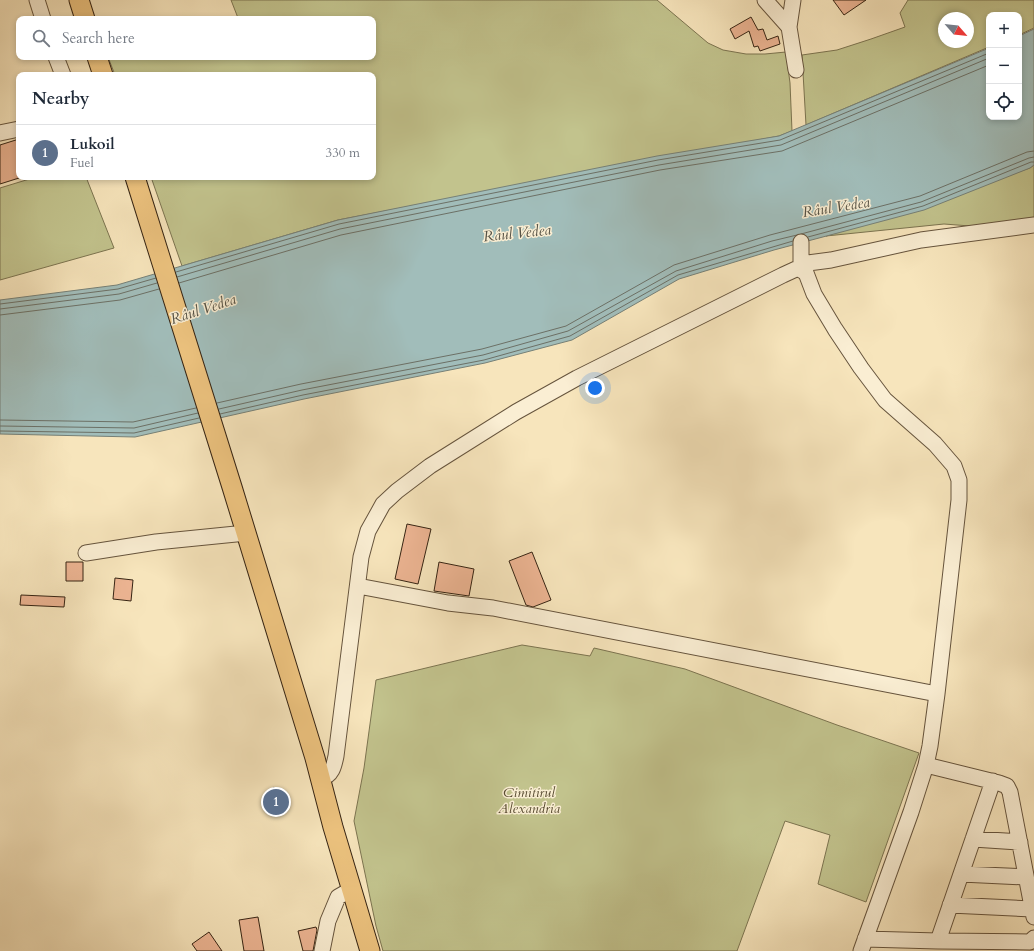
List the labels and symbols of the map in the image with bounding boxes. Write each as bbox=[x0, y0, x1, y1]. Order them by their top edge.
north arrow bbox=[938, 12, 974, 48]
water label: Râul Vedea bbox=[801, 192, 871, 222]
water label: Râul Vedea bbox=[482, 219, 552, 246]
water label: Râul Vedea bbox=[168, 289, 239, 329]
your location bbox=[585, 378, 605, 398]
park label: Cimitirul Alexandria bbox=[497, 783, 560, 818]
pin: 1 bbox=[263, 787, 289, 817]

